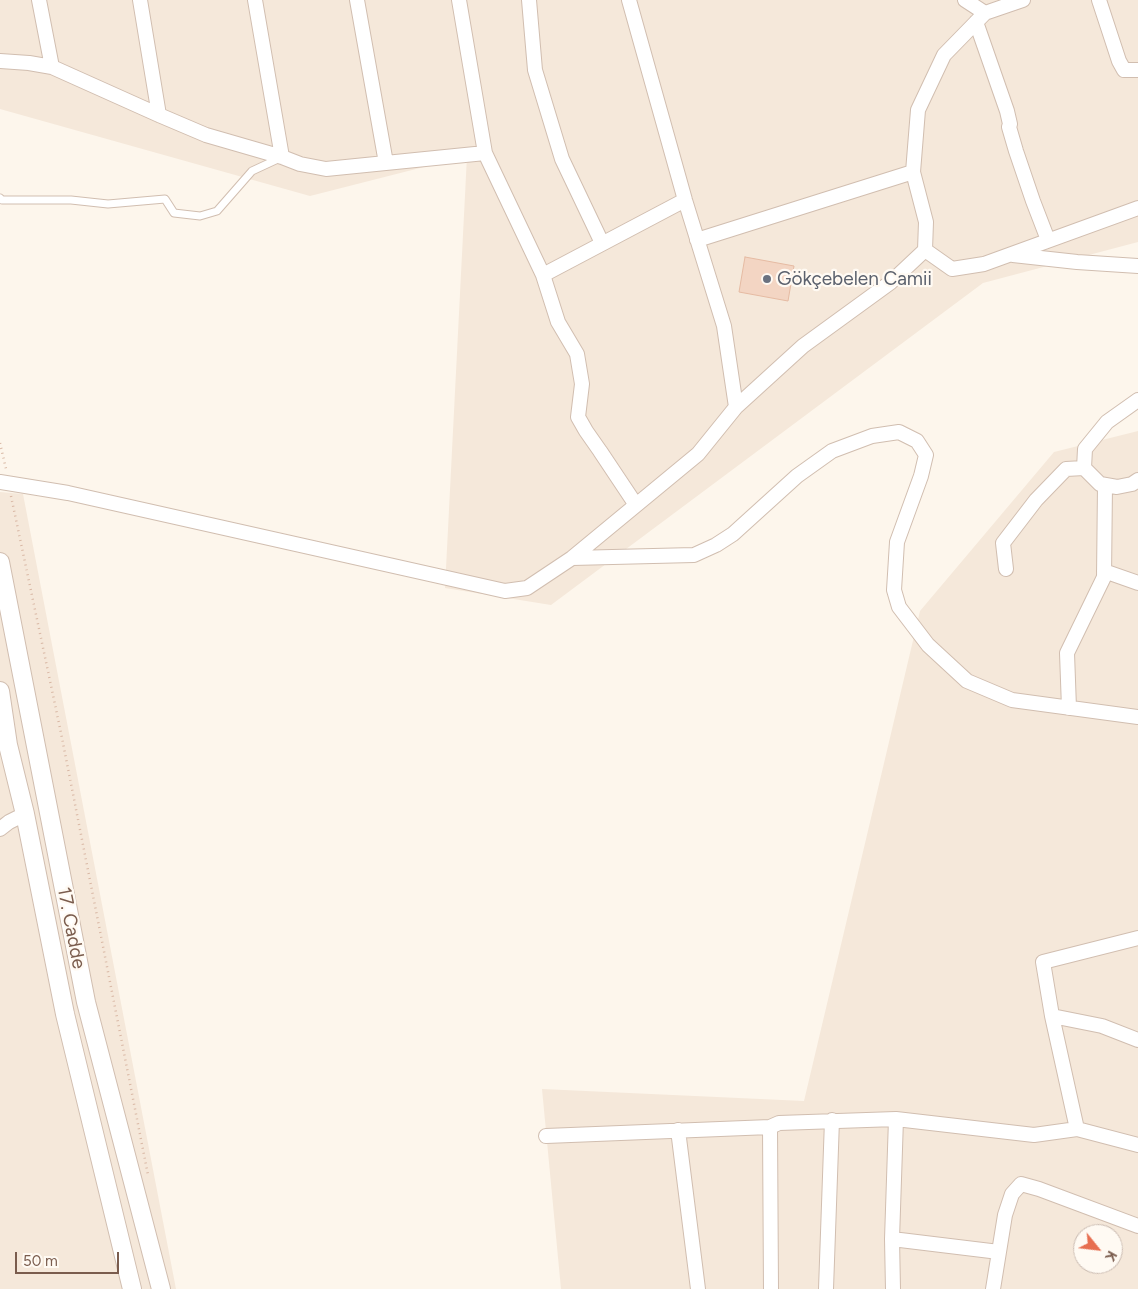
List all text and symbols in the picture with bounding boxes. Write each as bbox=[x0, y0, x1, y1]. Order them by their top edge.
place label: Gökçebelen Camii bbox=[777, 268, 932, 290]
marker: Gökçebelen Camii bbox=[761, 273, 773, 285]
street label: 17. Cadde bbox=[52, 885, 90, 971]
north arrow bbox=[1073, 1224, 1123, 1274]
scale bar bbox=[18, 1242, 121, 1274]
text: K bbox=[1101, 1248, 1120, 1264]
text: 50 m bbox=[23, 1252, 58, 1270]

